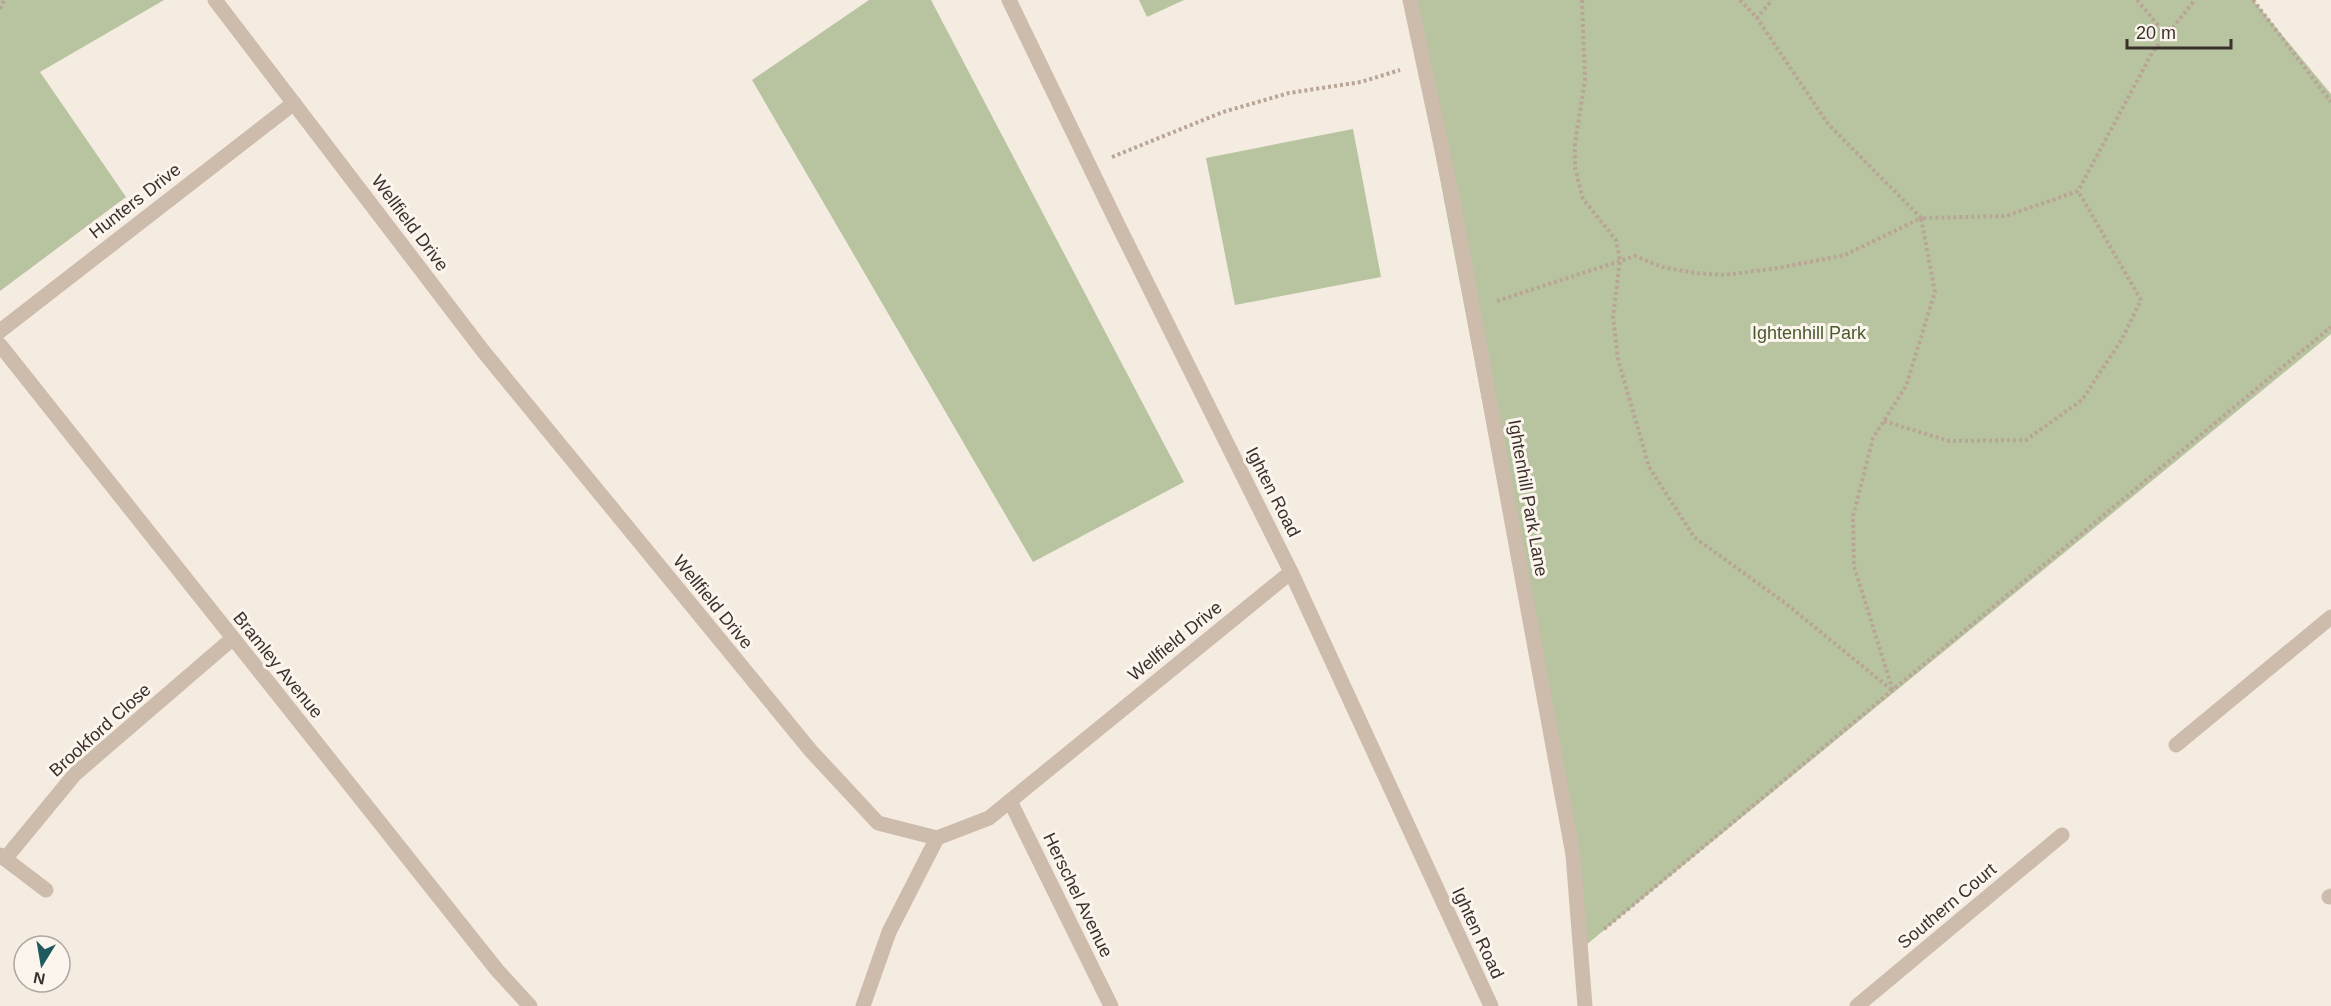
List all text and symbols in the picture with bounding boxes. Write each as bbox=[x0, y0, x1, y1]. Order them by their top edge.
scale bar bbox=[2127, 12, 2230, 50]
text: 20 m bbox=[2136, 23, 2176, 43]
street label: Hunters Drive bbox=[85, 159, 185, 243]
street label: Wellfield Drive bbox=[367, 171, 453, 275]
park label: Ightenhill Park bbox=[1752, 323, 1867, 343]
street label: Ightenhill Park Lane bbox=[1504, 418, 1552, 578]
street label: Ighten Road bbox=[1242, 444, 1304, 540]
street label: Wellfield Drive bbox=[669, 551, 757, 653]
street label: Wellfield Drive bbox=[1124, 597, 1226, 685]
street label: Bramley Avenue bbox=[229, 608, 327, 722]
street label: Brookford Close bbox=[45, 679, 155, 781]
street label: Herschel Avenue bbox=[1039, 830, 1117, 960]
street label: Southern Court bbox=[1894, 859, 2000, 953]
street label: Ighten Road bbox=[1448, 884, 1508, 982]
north arrow bbox=[12, 934, 72, 994]
text: N bbox=[32, 969, 47, 988]

